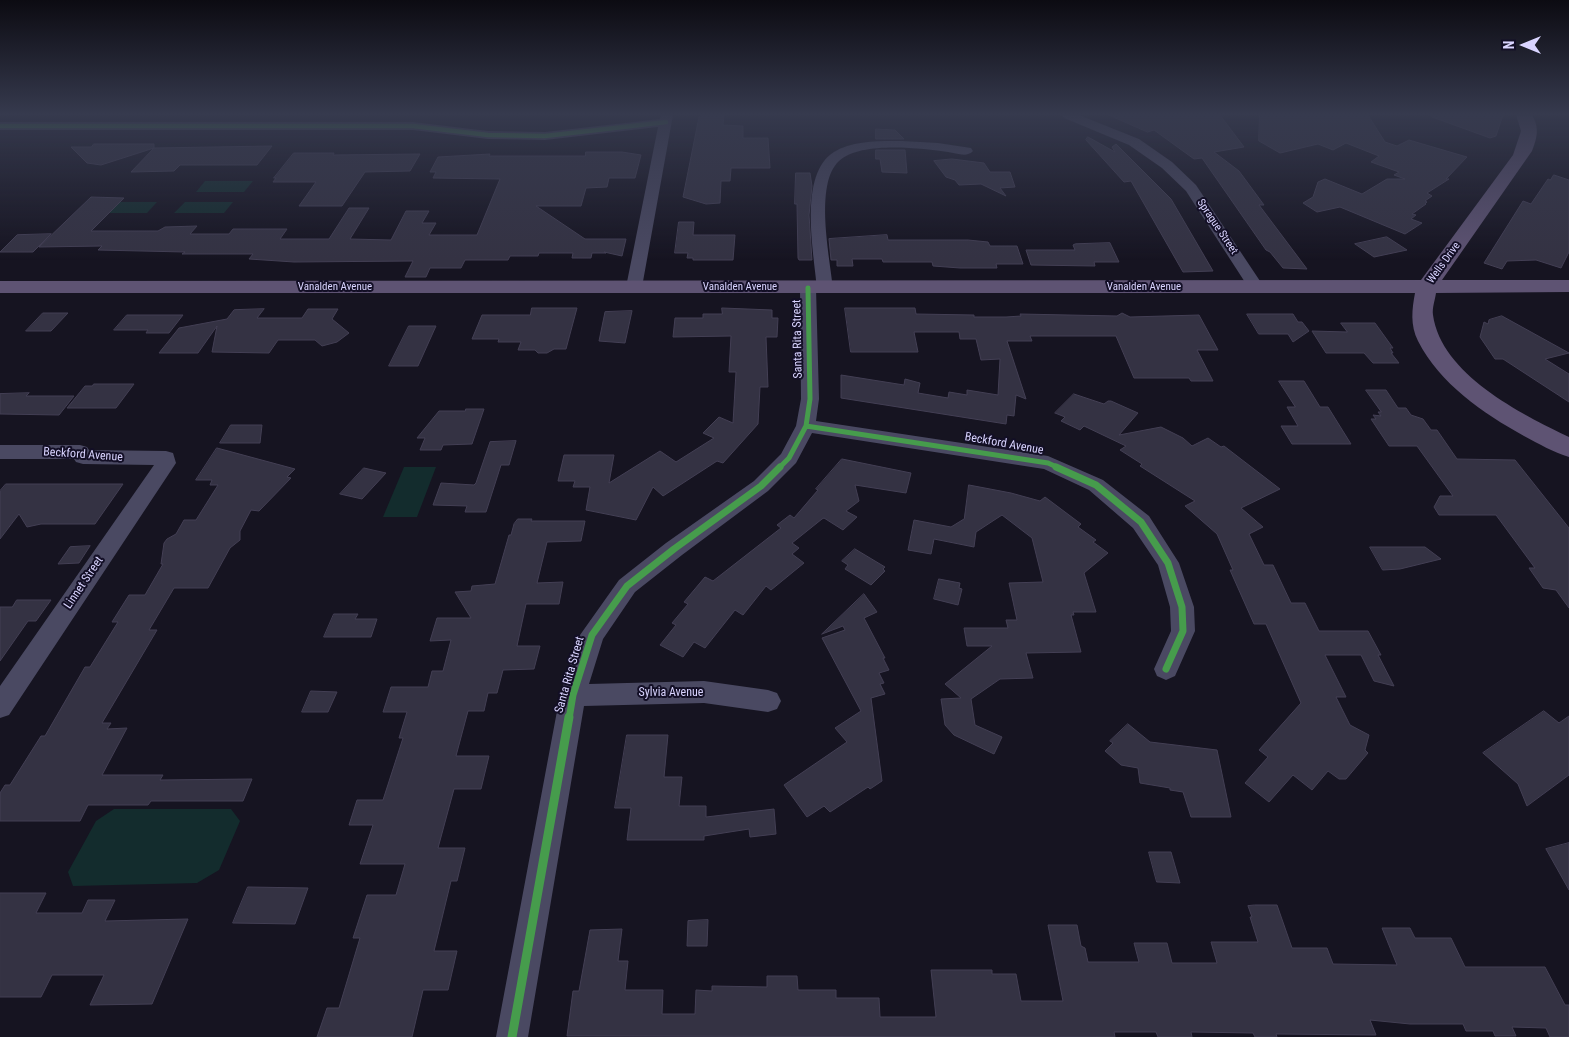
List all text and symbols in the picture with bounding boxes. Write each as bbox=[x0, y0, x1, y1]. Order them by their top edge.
north arrow bbox=[1499, 20, 1549, 70]
text: N bbox=[1501, 41, 1517, 49]
street label: Sprague Street bbox=[1194, 197, 1240, 257]
street label: Wells Drive bbox=[1425, 240, 1463, 286]
street label: Vanalden Avenue bbox=[298, 280, 372, 294]
street label: Vanalden Avenue bbox=[703, 280, 777, 294]
street label: Vanalden Avenue bbox=[1107, 280, 1181, 294]
street label: Santa Rita Street bbox=[790, 299, 806, 379]
street label: Beckford Avenue bbox=[963, 430, 1045, 458]
street label: Beckford Avenue bbox=[43, 445, 123, 465]
street label: Linnet Street bbox=[61, 554, 107, 612]
street label: Santa Rita Street bbox=[552, 635, 588, 715]
street label: Sylvia Avenue bbox=[639, 686, 703, 700]

